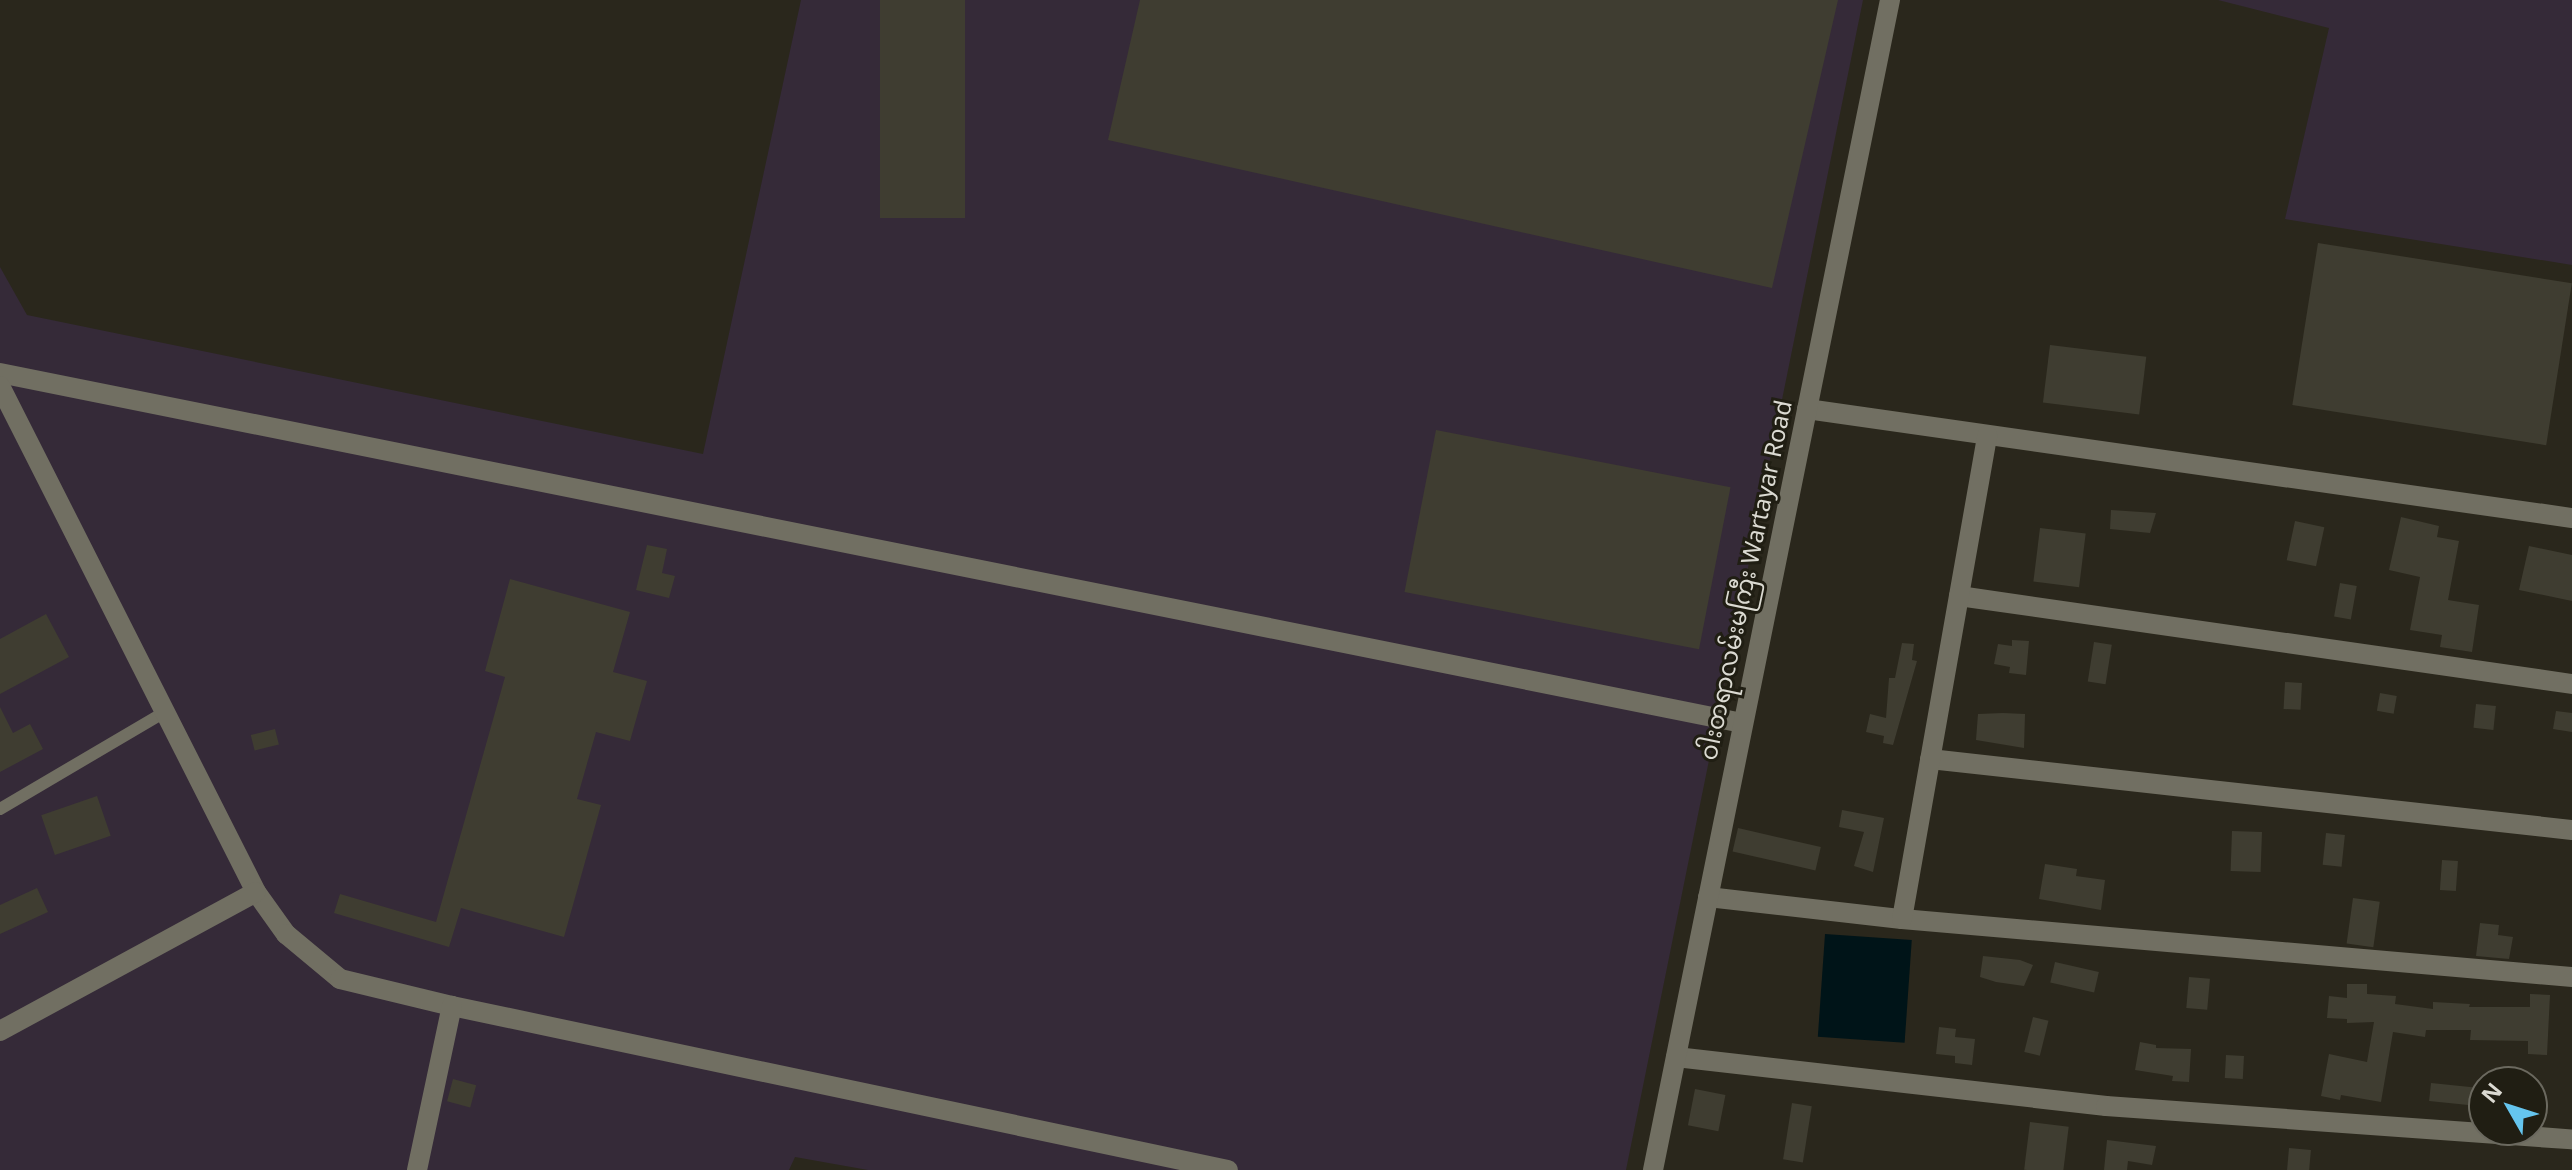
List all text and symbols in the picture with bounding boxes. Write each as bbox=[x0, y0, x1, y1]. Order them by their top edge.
street label: ဝါးတရာလမ်းမကြီး Wartayar Road bbox=[1693, 398, 1797, 762]
north arrow bbox=[2468, 1066, 2548, 1146]
text: N bbox=[2474, 1076, 2508, 1109]

